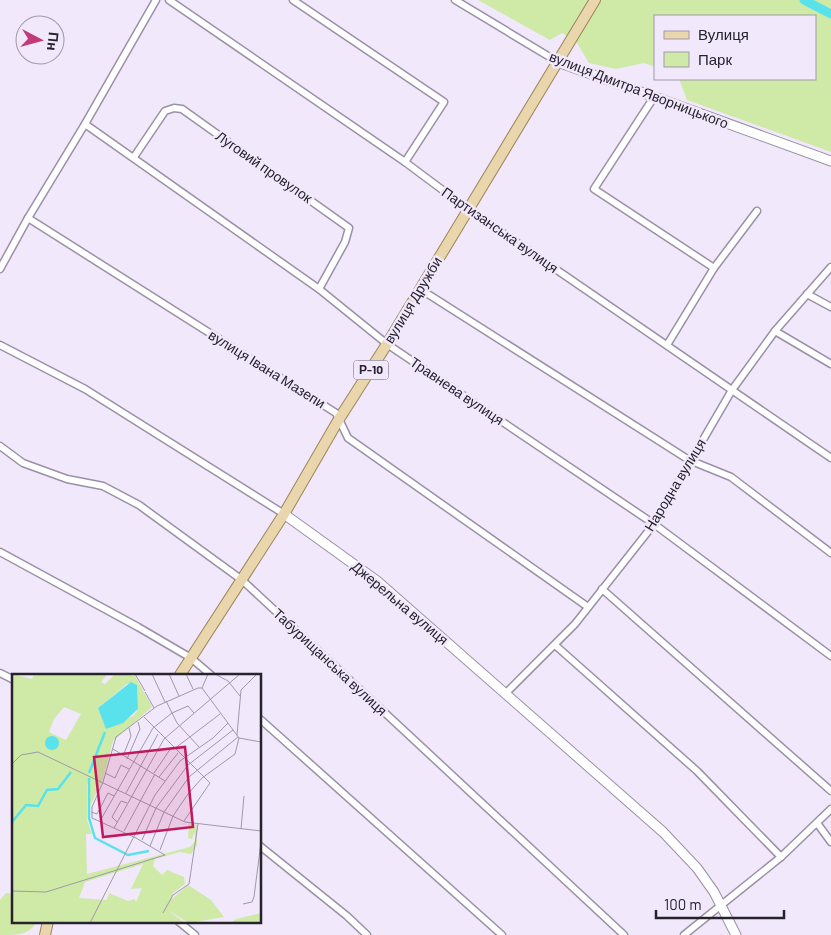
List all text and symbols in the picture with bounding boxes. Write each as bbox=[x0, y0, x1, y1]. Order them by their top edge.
north arrow bbox=[15, 15, 65, 65]
legend bbox=[654, 15, 816, 80]
text: Вулиця bbox=[698, 25, 749, 43]
text: Пн bbox=[44, 31, 63, 52]
street label: вулиця Дмитра Яворницького bbox=[547, 47, 731, 132]
text: Парк bbox=[698, 50, 732, 68]
street label: Луговий провулок bbox=[213, 127, 317, 207]
street label: Партизанська вулиця bbox=[439, 183, 562, 276]
street label: вулиця Дружби bbox=[380, 253, 445, 346]
street label: вулиця Івана Мазепи bbox=[206, 326, 329, 411]
street label: Травнева вулиця bbox=[407, 353, 507, 428]
road number: Р-10 bbox=[354, 360, 388, 380]
street label: Народна вулиця bbox=[640, 435, 709, 534]
street label: Джерельна вулиця bbox=[349, 557, 452, 648]
street label: Табурищанська вулиця bbox=[270, 604, 391, 719]
inset map bbox=[12, 674, 261, 922]
scale bar bbox=[656, 888, 784, 920]
text: 100 m bbox=[664, 895, 702, 913]

